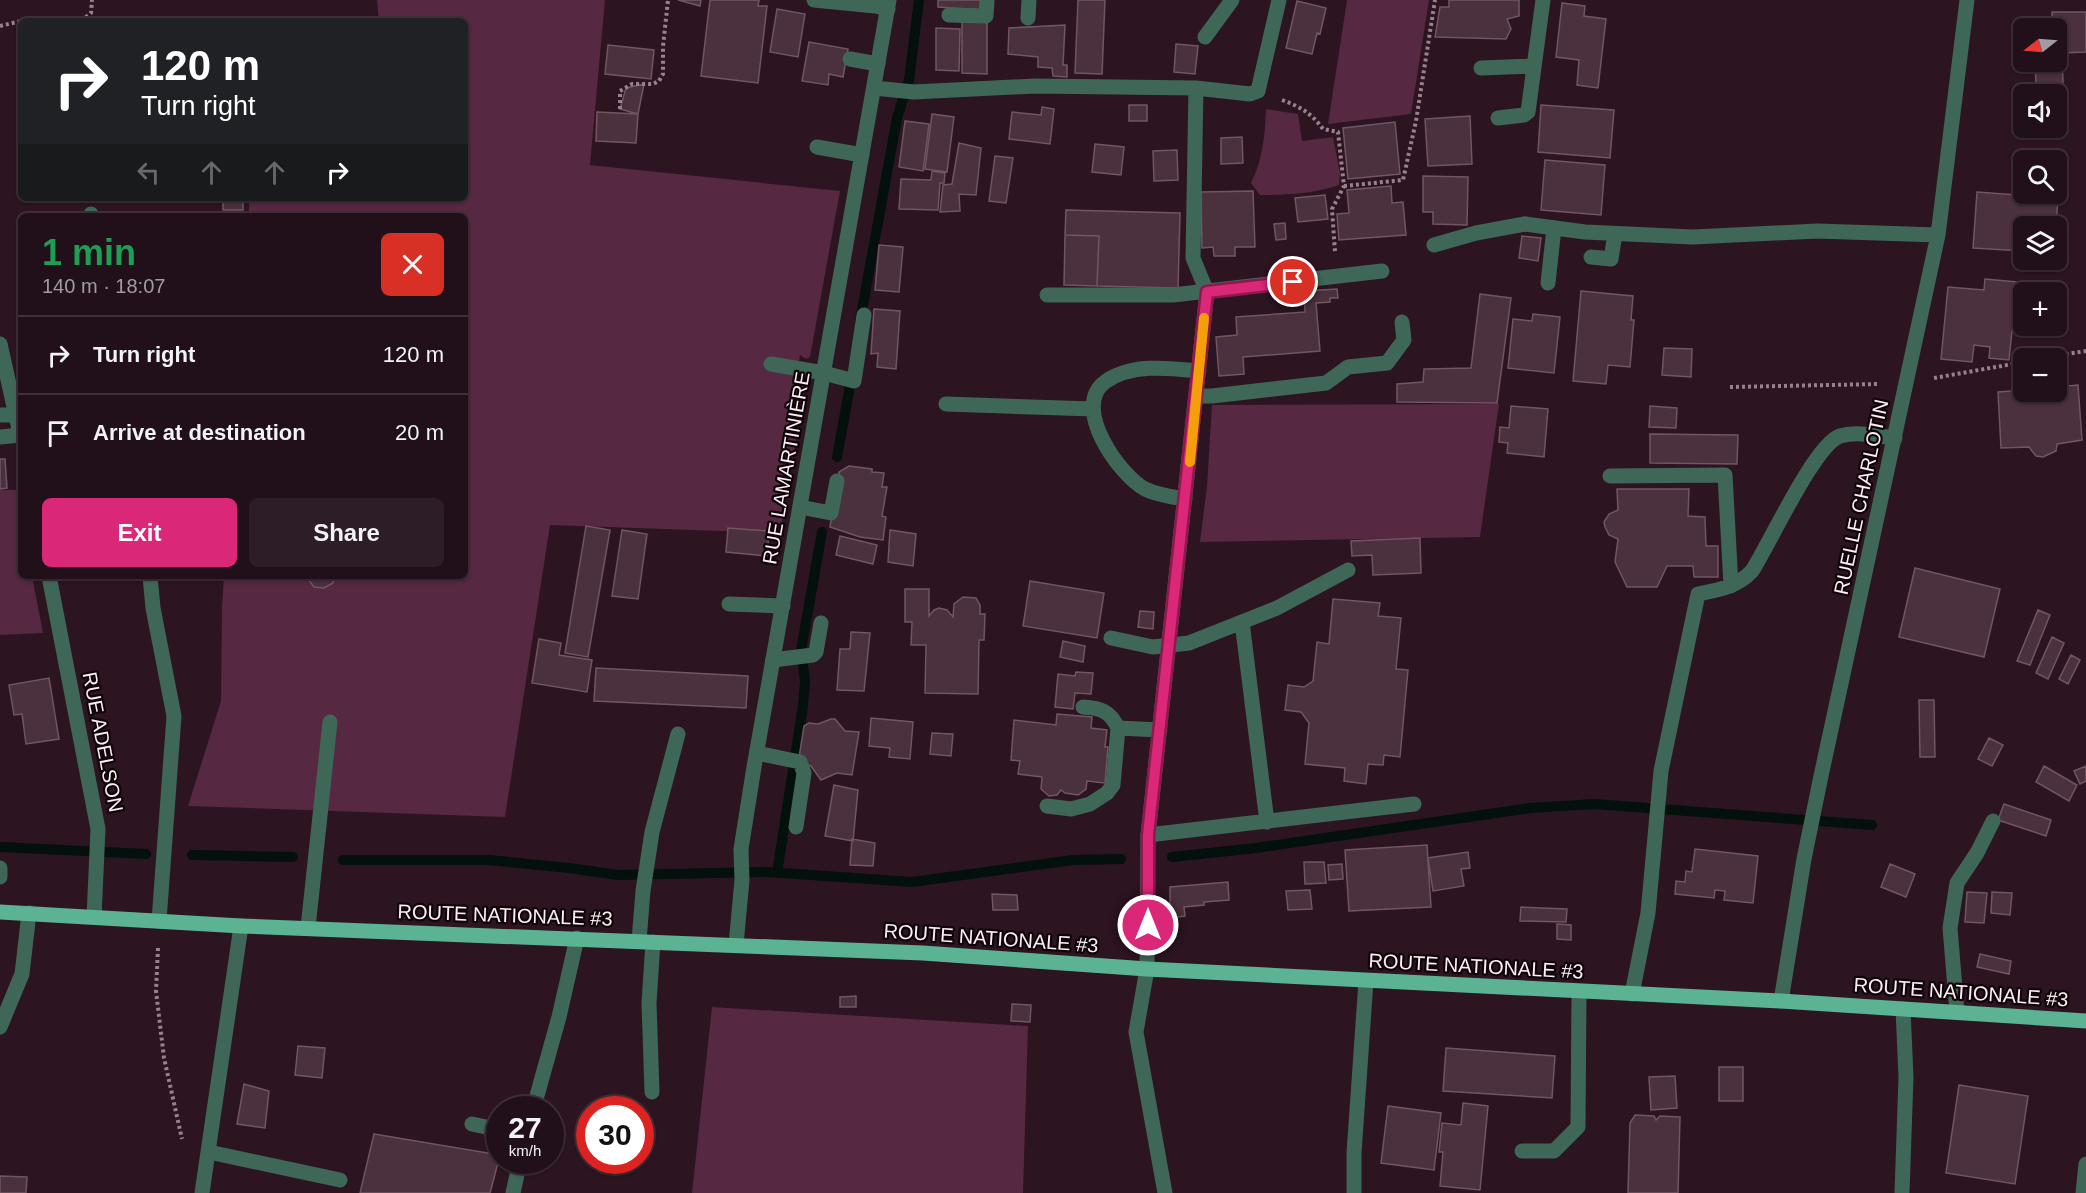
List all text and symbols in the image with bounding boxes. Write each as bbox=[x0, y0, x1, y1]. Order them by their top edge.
north arrow bbox=[2013, 18, 2067, 72]
map controls bbox=[2013, 18, 2067, 402]
icon: right bbox=[42, 42, 120, 120]
text: 120 m bbox=[141, 42, 260, 89]
button: sound bbox=[2013, 84, 2067, 138]
text: Turn right bbox=[141, 91, 256, 121]
button: search bbox=[2013, 150, 2067, 204]
icon: left bbox=[132, 156, 165, 189]
icon: ahead bbox=[195, 156, 228, 189]
icon: ahead bbox=[258, 156, 291, 189]
icon: right bbox=[321, 156, 354, 189]
button: layers bbox=[2013, 216, 2067, 270]
text: 1 min bbox=[42, 232, 136, 273]
button: close bbox=[381, 233, 444, 296]
pin bbox=[1267, 256, 1318, 307]
icon: arrive bbox=[1276, 265, 1309, 298]
text: 140 m · 18:07 bbox=[42, 275, 165, 297]
button: + bbox=[2013, 282, 2067, 336]
icon: right bbox=[42, 339, 75, 372]
text: Turn right bbox=[93, 342, 195, 367]
text: 120 m bbox=[383, 342, 444, 367]
button: − bbox=[2013, 348, 2067, 402]
street label: RUE LAMARTINIÈRE bbox=[758, 370, 814, 566]
street label: RUELLE CHARLOTIN bbox=[1830, 397, 1892, 597]
icon: arrive bbox=[42, 417, 75, 450]
text: Arrive at destination bbox=[93, 420, 306, 445]
text: 20 m bbox=[395, 420, 444, 445]
button: Exit bbox=[42, 498, 237, 567]
button: Share bbox=[249, 498, 444, 567]
street label: RUE ADELSON bbox=[79, 670, 127, 814]
position arrow bbox=[1116, 893, 1180, 957]
street label: ROUTE NATIONALE #3 bbox=[397, 900, 613, 930]
street label: ROUTE NATIONALE #3 bbox=[883, 920, 1099, 956]
street label: ROUTE NATIONALE #3 bbox=[1368, 949, 1584, 983]
street label: ROUTE NATIONALE #3 bbox=[1853, 974, 2069, 1010]
speed limit sign: 30 bbox=[576, 1096, 654, 1174]
text: 27 bbox=[508, 1111, 542, 1144]
text: km/h bbox=[509, 1142, 541, 1159]

